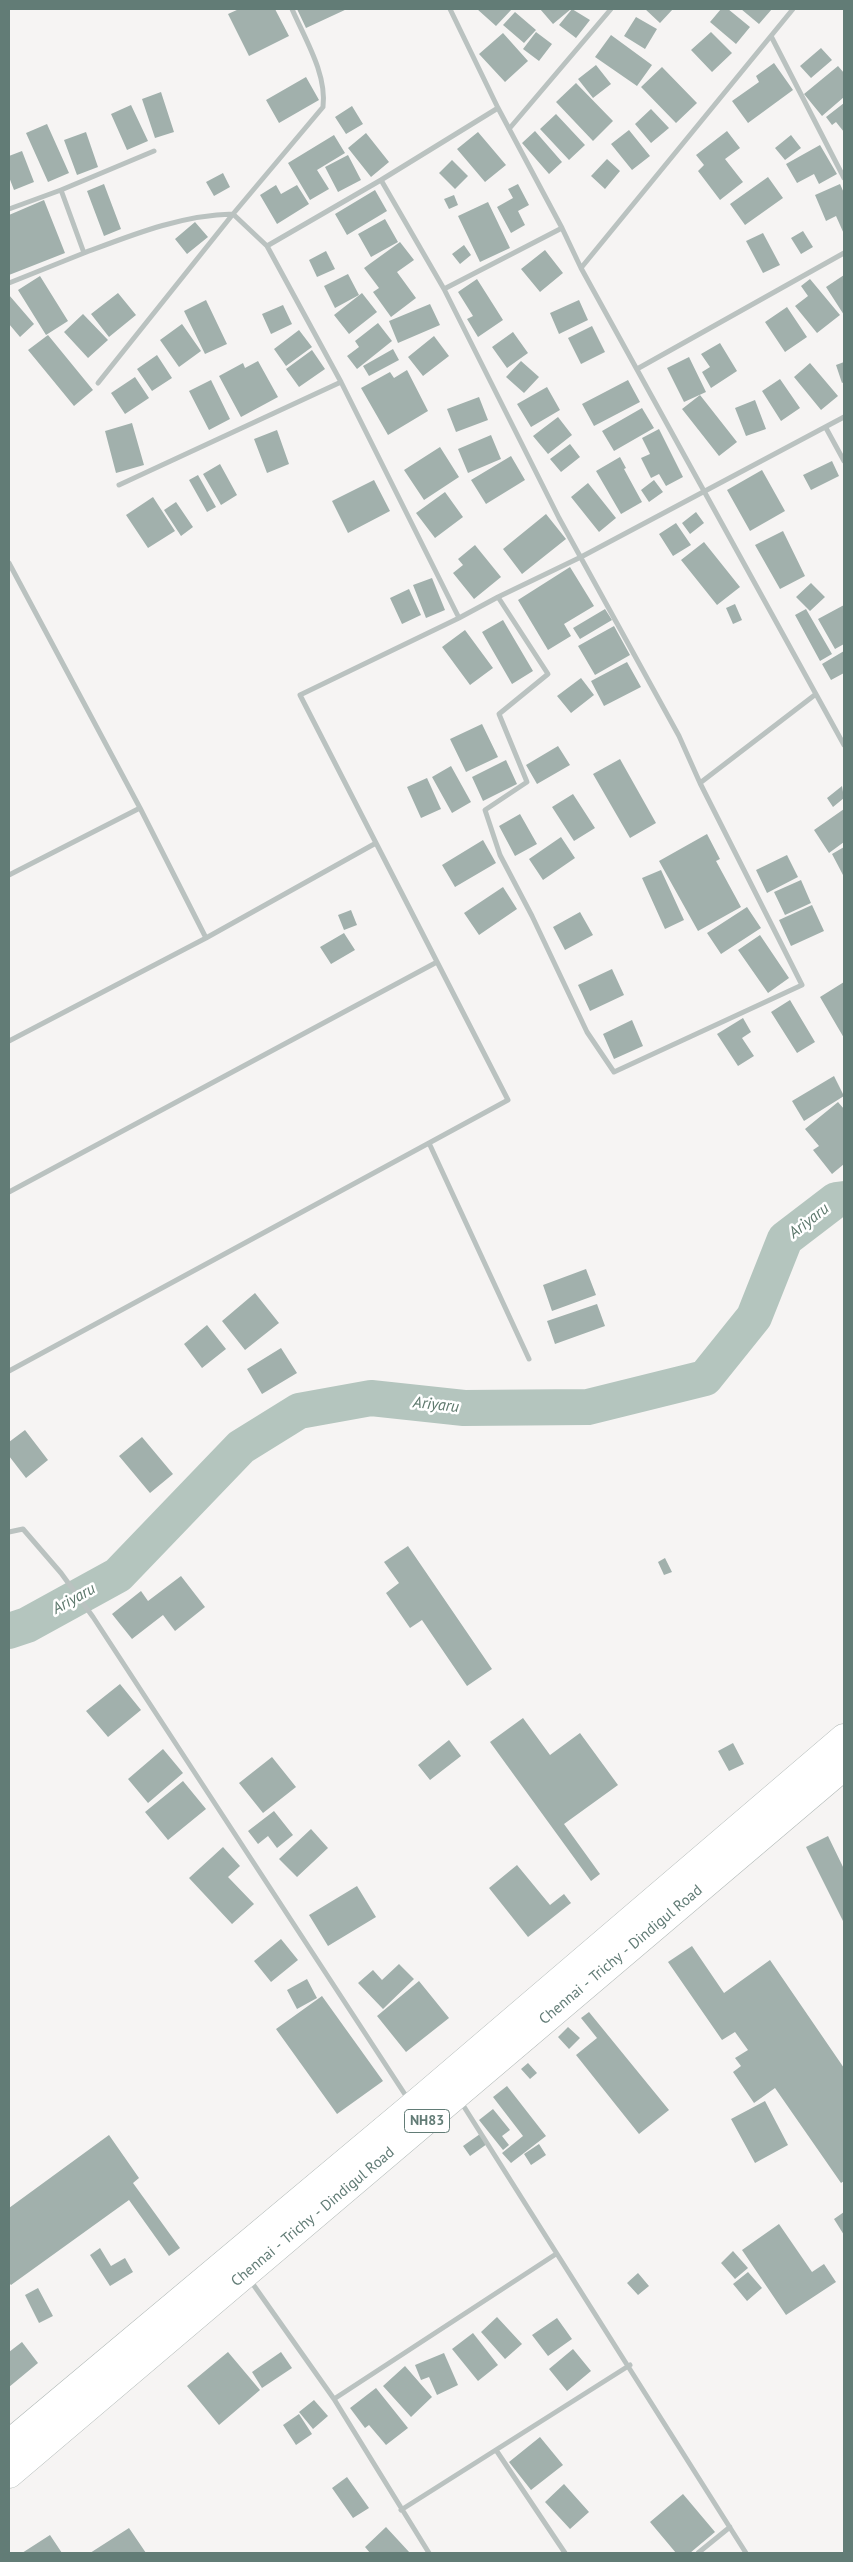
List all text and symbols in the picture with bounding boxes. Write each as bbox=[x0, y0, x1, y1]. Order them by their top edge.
water label: Ariyaru bbox=[785, 1199, 833, 1243]
water label: Ariyaru bbox=[412, 1393, 460, 1417]
water label: Ariyaru bbox=[49, 1579, 99, 1619]
street label: Chennai - Trichy - Dindigul Road bbox=[536, 1881, 706, 2029]
road number: NH83 bbox=[404, 2110, 450, 2132]
street label: Chennai - Trichy - Dindigul Road bbox=[228, 2143, 398, 2291]

